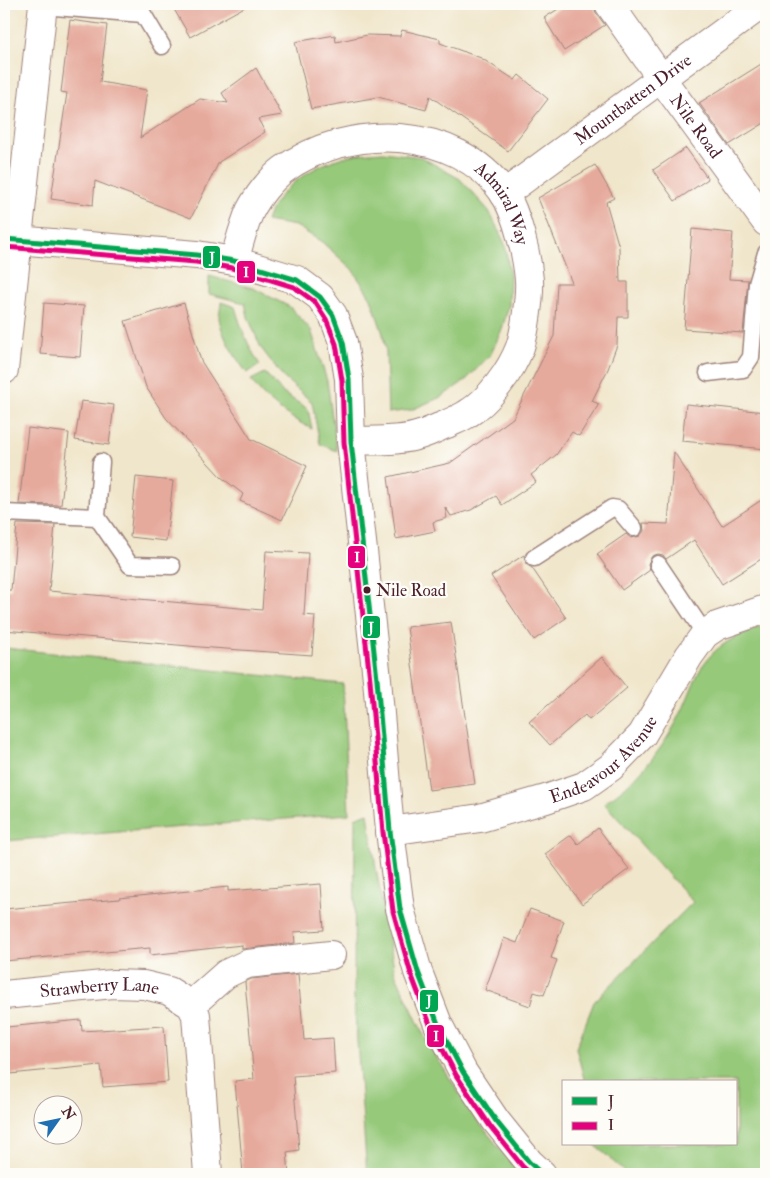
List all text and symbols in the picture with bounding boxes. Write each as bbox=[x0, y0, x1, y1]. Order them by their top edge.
street label: Mountbatten Drive bbox=[570, 49, 697, 150]
street label: Nile Road bbox=[664, 90, 727, 163]
street label: Admiral Way bbox=[469, 156, 534, 248]
line badge: J bbox=[202, 245, 221, 269]
text: J bbox=[208, 249, 215, 267]
line badge: I bbox=[236, 260, 256, 284]
text: I bbox=[243, 264, 249, 281]
line badge: I bbox=[347, 545, 366, 569]
text: I bbox=[354, 549, 360, 566]
place label: Nile Road bbox=[376, 580, 447, 601]
marker: Nile Road bbox=[362, 585, 372, 595]
line badge: J bbox=[362, 615, 381, 639]
text: J bbox=[367, 619, 374, 637]
street label: Endeavour Avenue bbox=[547, 711, 663, 809]
street label: Strawberry Lane bbox=[39, 973, 162, 1003]
line badge: J bbox=[419, 989, 439, 1013]
text: J bbox=[425, 992, 432, 1010]
line badge: I bbox=[426, 1024, 445, 1048]
text: I bbox=[433, 1028, 439, 1045]
legend bbox=[562, 1080, 738, 1146]
text: J bbox=[607, 1092, 614, 1112]
north arrow bbox=[32, 1096, 82, 1146]
text: N bbox=[57, 1102, 79, 1123]
text: I bbox=[608, 1116, 614, 1135]

